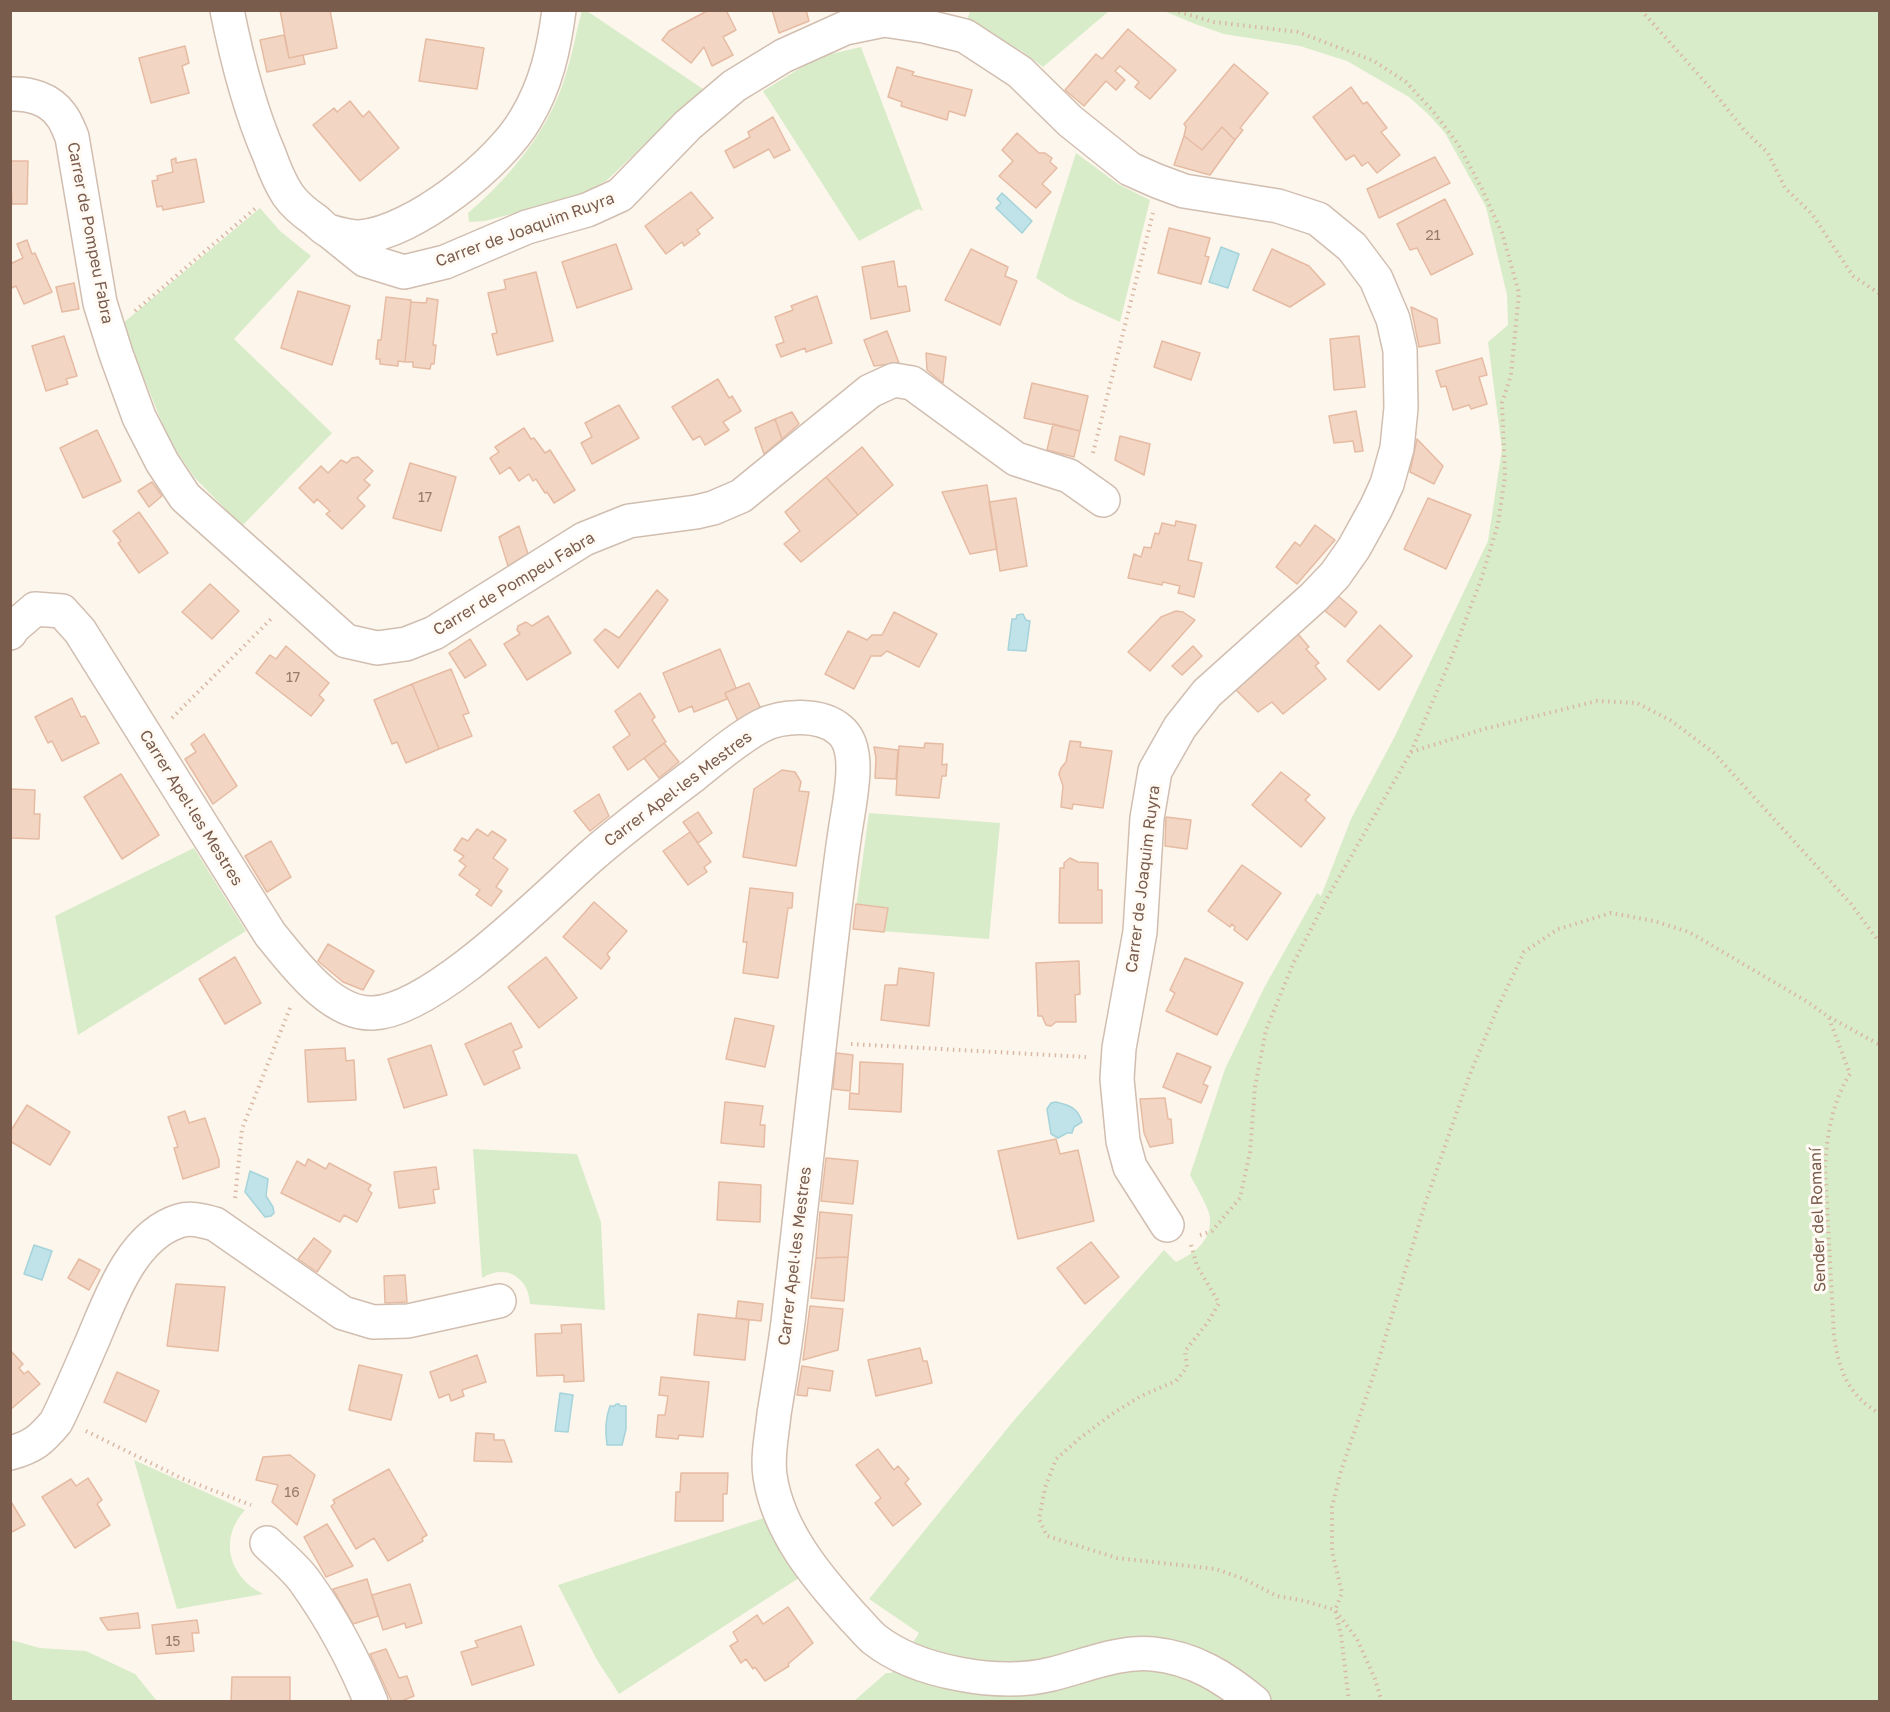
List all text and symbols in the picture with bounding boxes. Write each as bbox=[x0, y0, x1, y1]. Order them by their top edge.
street label: Carrer de Pompeu Fabra bbox=[63, 140, 117, 326]
street label: Carrer de Joaquim Ruyra bbox=[433, 189, 617, 271]
house number: 21 bbox=[1426, 228, 1440, 244]
house number: 17 bbox=[418, 490, 432, 506]
street label: Carrer de Pompeu Fabra bbox=[430, 528, 598, 640]
house number: 17 bbox=[286, 670, 300, 686]
street label: Carrer Apel·les Mestres bbox=[135, 727, 247, 889]
street label: Carrer Apel·les Mestres bbox=[600, 727, 756, 851]
street label: Carrer de Joaquim Ruyra bbox=[1122, 784, 1164, 974]
street label: Sender del Romaní bbox=[1806, 1147, 1830, 1293]
street label: Carrer Apel·les Mestres bbox=[775, 1166, 815, 1346]
house number: 16 bbox=[284, 1485, 300, 1501]
house number: 15 bbox=[166, 1634, 180, 1650]

